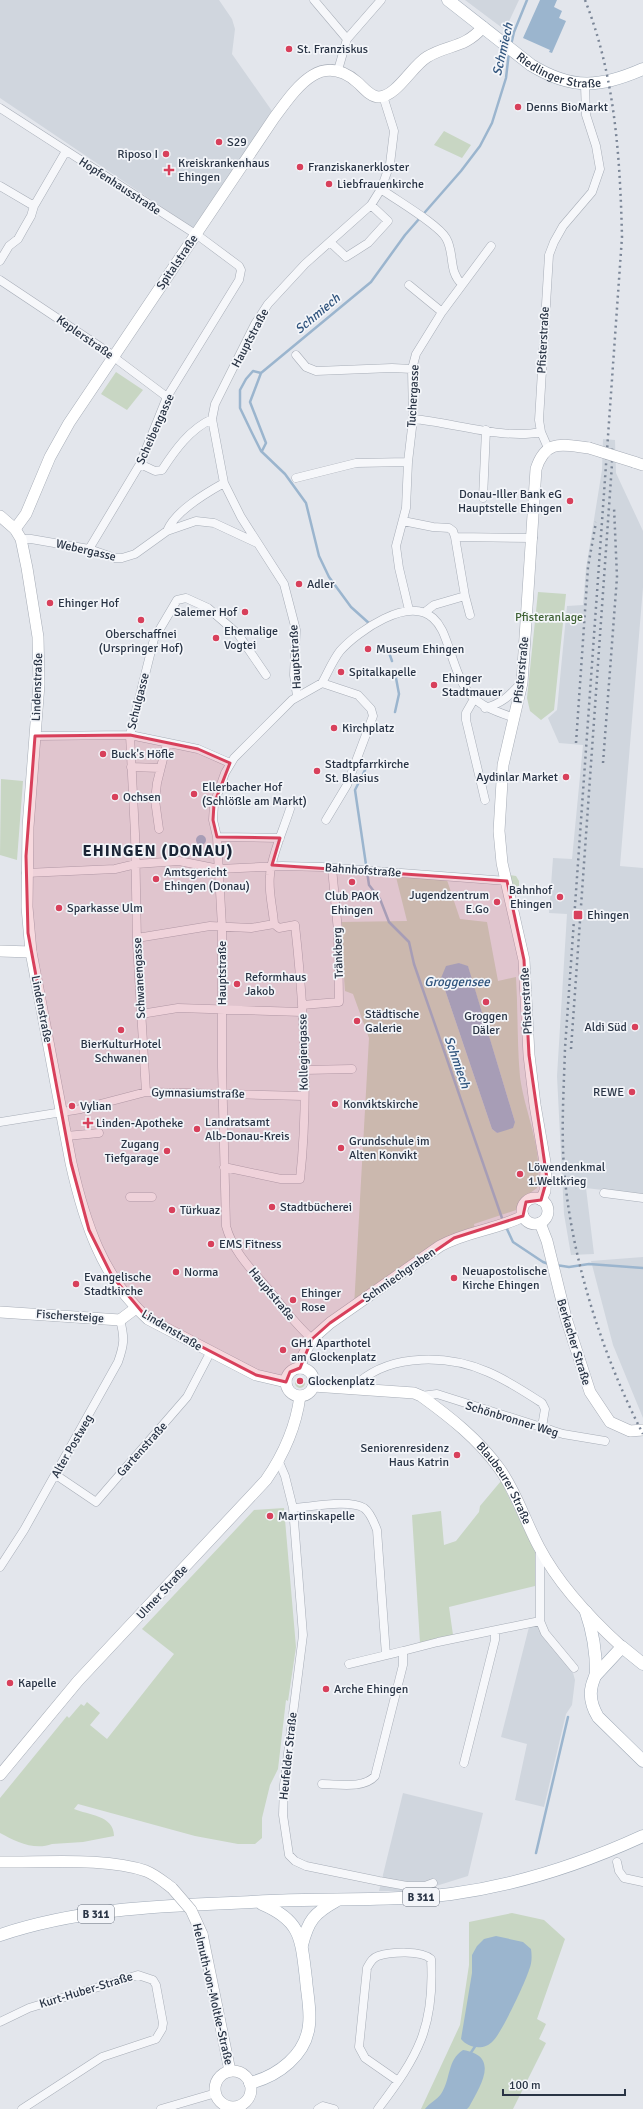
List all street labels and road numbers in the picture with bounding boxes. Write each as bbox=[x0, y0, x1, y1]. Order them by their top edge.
street label: Riedlinger Straße bbox=[513, 49, 602, 92]
street label: Hopfenhausstraße bbox=[76, 154, 164, 219]
street label: Spitalstraße bbox=[153, 232, 201, 293]
street label: Hauptstraße bbox=[229, 306, 272, 370]
street label: Pfisterstraße bbox=[534, 306, 553, 374]
street label: Keplerstraße bbox=[53, 312, 116, 363]
street label: Tuchergasse bbox=[404, 364, 423, 428]
street label: Scheibengasse bbox=[133, 391, 178, 467]
street label: Webergasse bbox=[54, 536, 117, 565]
street label: Hauptstraße bbox=[286, 624, 305, 690]
street label: Pfisterstraße bbox=[511, 636, 532, 704]
street label: Lindenstraße bbox=[29, 653, 46, 721]
street label: Schulgasse bbox=[124, 671, 153, 731]
street label: Bahnhofstraße bbox=[324, 860, 402, 881]
street label: Tränkberg bbox=[330, 927, 347, 979]
street label: Schwanengasse bbox=[130, 937, 149, 1019]
street label: Hauptstraße bbox=[215, 941, 230, 1005]
street label: Pfisterstraße bbox=[517, 967, 536, 1035]
street label: Lindenstraße bbox=[28, 974, 55, 1044]
street label: Kollegiengasse bbox=[295, 1013, 312, 1091]
street label: Gymnasiumstraße bbox=[151, 1085, 245, 1102]
street label: Schmiechgraben bbox=[360, 1245, 439, 1306]
street label: Hauptstraße bbox=[245, 1265, 298, 1324]
street label: Berkacher Straße bbox=[553, 1297, 594, 1387]
street label: Lindenstraße bbox=[139, 1306, 205, 1354]
street label: Fischersteige bbox=[35, 1307, 105, 1326]
street label: Schönbronner Weg bbox=[463, 1398, 560, 1441]
street label: Alter Postweg bbox=[48, 1412, 97, 1481]
street label: Gartenstraße bbox=[114, 1419, 171, 1480]
street label: Blaubeurer Straße bbox=[473, 1439, 534, 1527]
street label: Ulmer Straße bbox=[133, 1562, 191, 1623]
street label: Heufelder Straße bbox=[276, 1711, 301, 1801]
road number: B 311 bbox=[403, 1888, 439, 1906]
road number: B 311 bbox=[78, 1905, 114, 1923]
street label: Helmuth-von-Moltke-Straße bbox=[189, 1922, 236, 2067]
street label: Kurt-Huber-Straße bbox=[38, 1969, 135, 2012]

